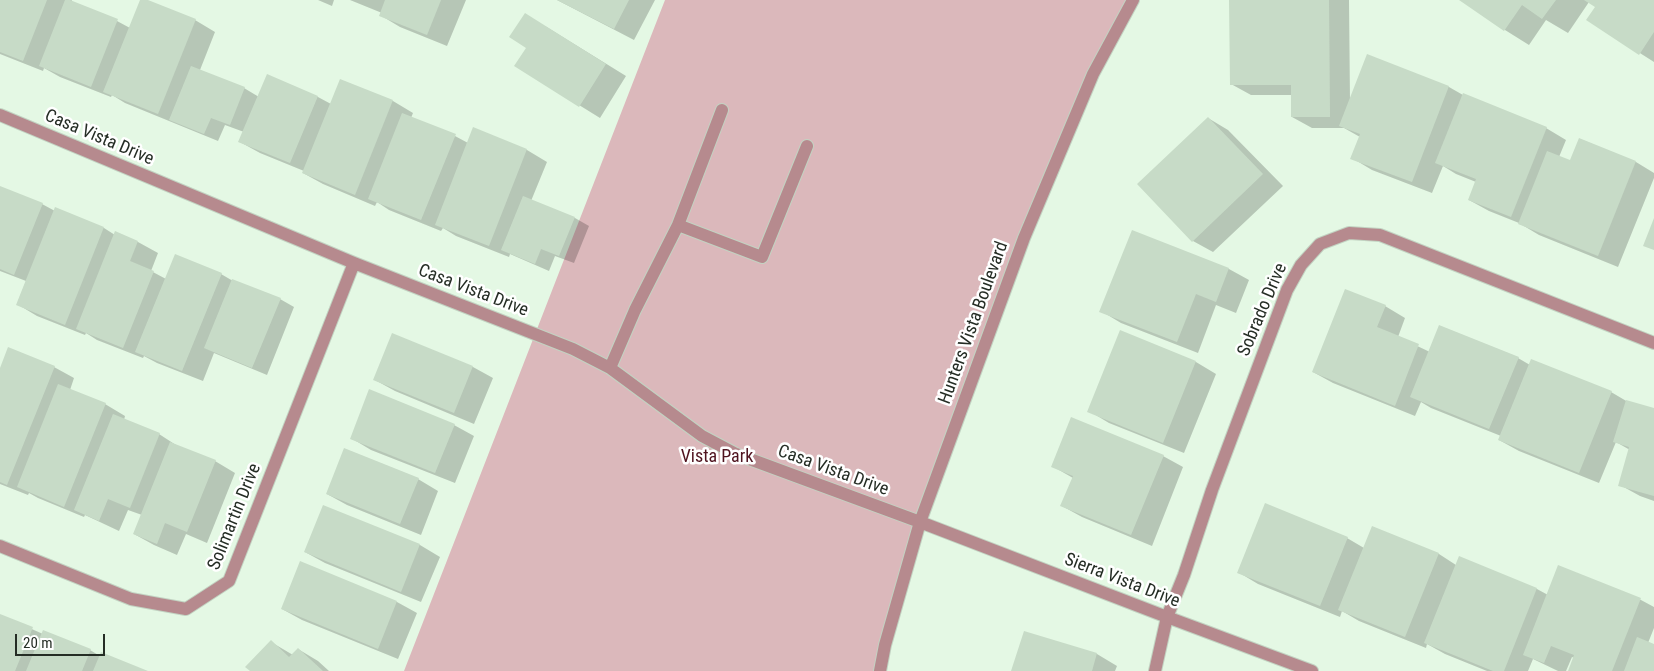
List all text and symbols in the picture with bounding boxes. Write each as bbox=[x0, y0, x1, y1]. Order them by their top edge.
street label: Casa Vista Drive bbox=[41, 105, 157, 171]
street label: Hunters Vista Boulevard bbox=[935, 239, 1013, 407]
street label: Casa Vista Drive bbox=[415, 260, 531, 322]
street label: Sobrado Drive bbox=[1234, 260, 1292, 360]
street label: Casa Vista Drive bbox=[775, 441, 891, 501]
park label: Vista Park bbox=[681, 446, 753, 468]
street label: Solimartin Drive bbox=[204, 461, 266, 573]
street label: Sierra Vista Drive bbox=[1061, 549, 1183, 613]
scale bar bbox=[18, 624, 108, 656]
text: 20 m bbox=[23, 634, 53, 652]

